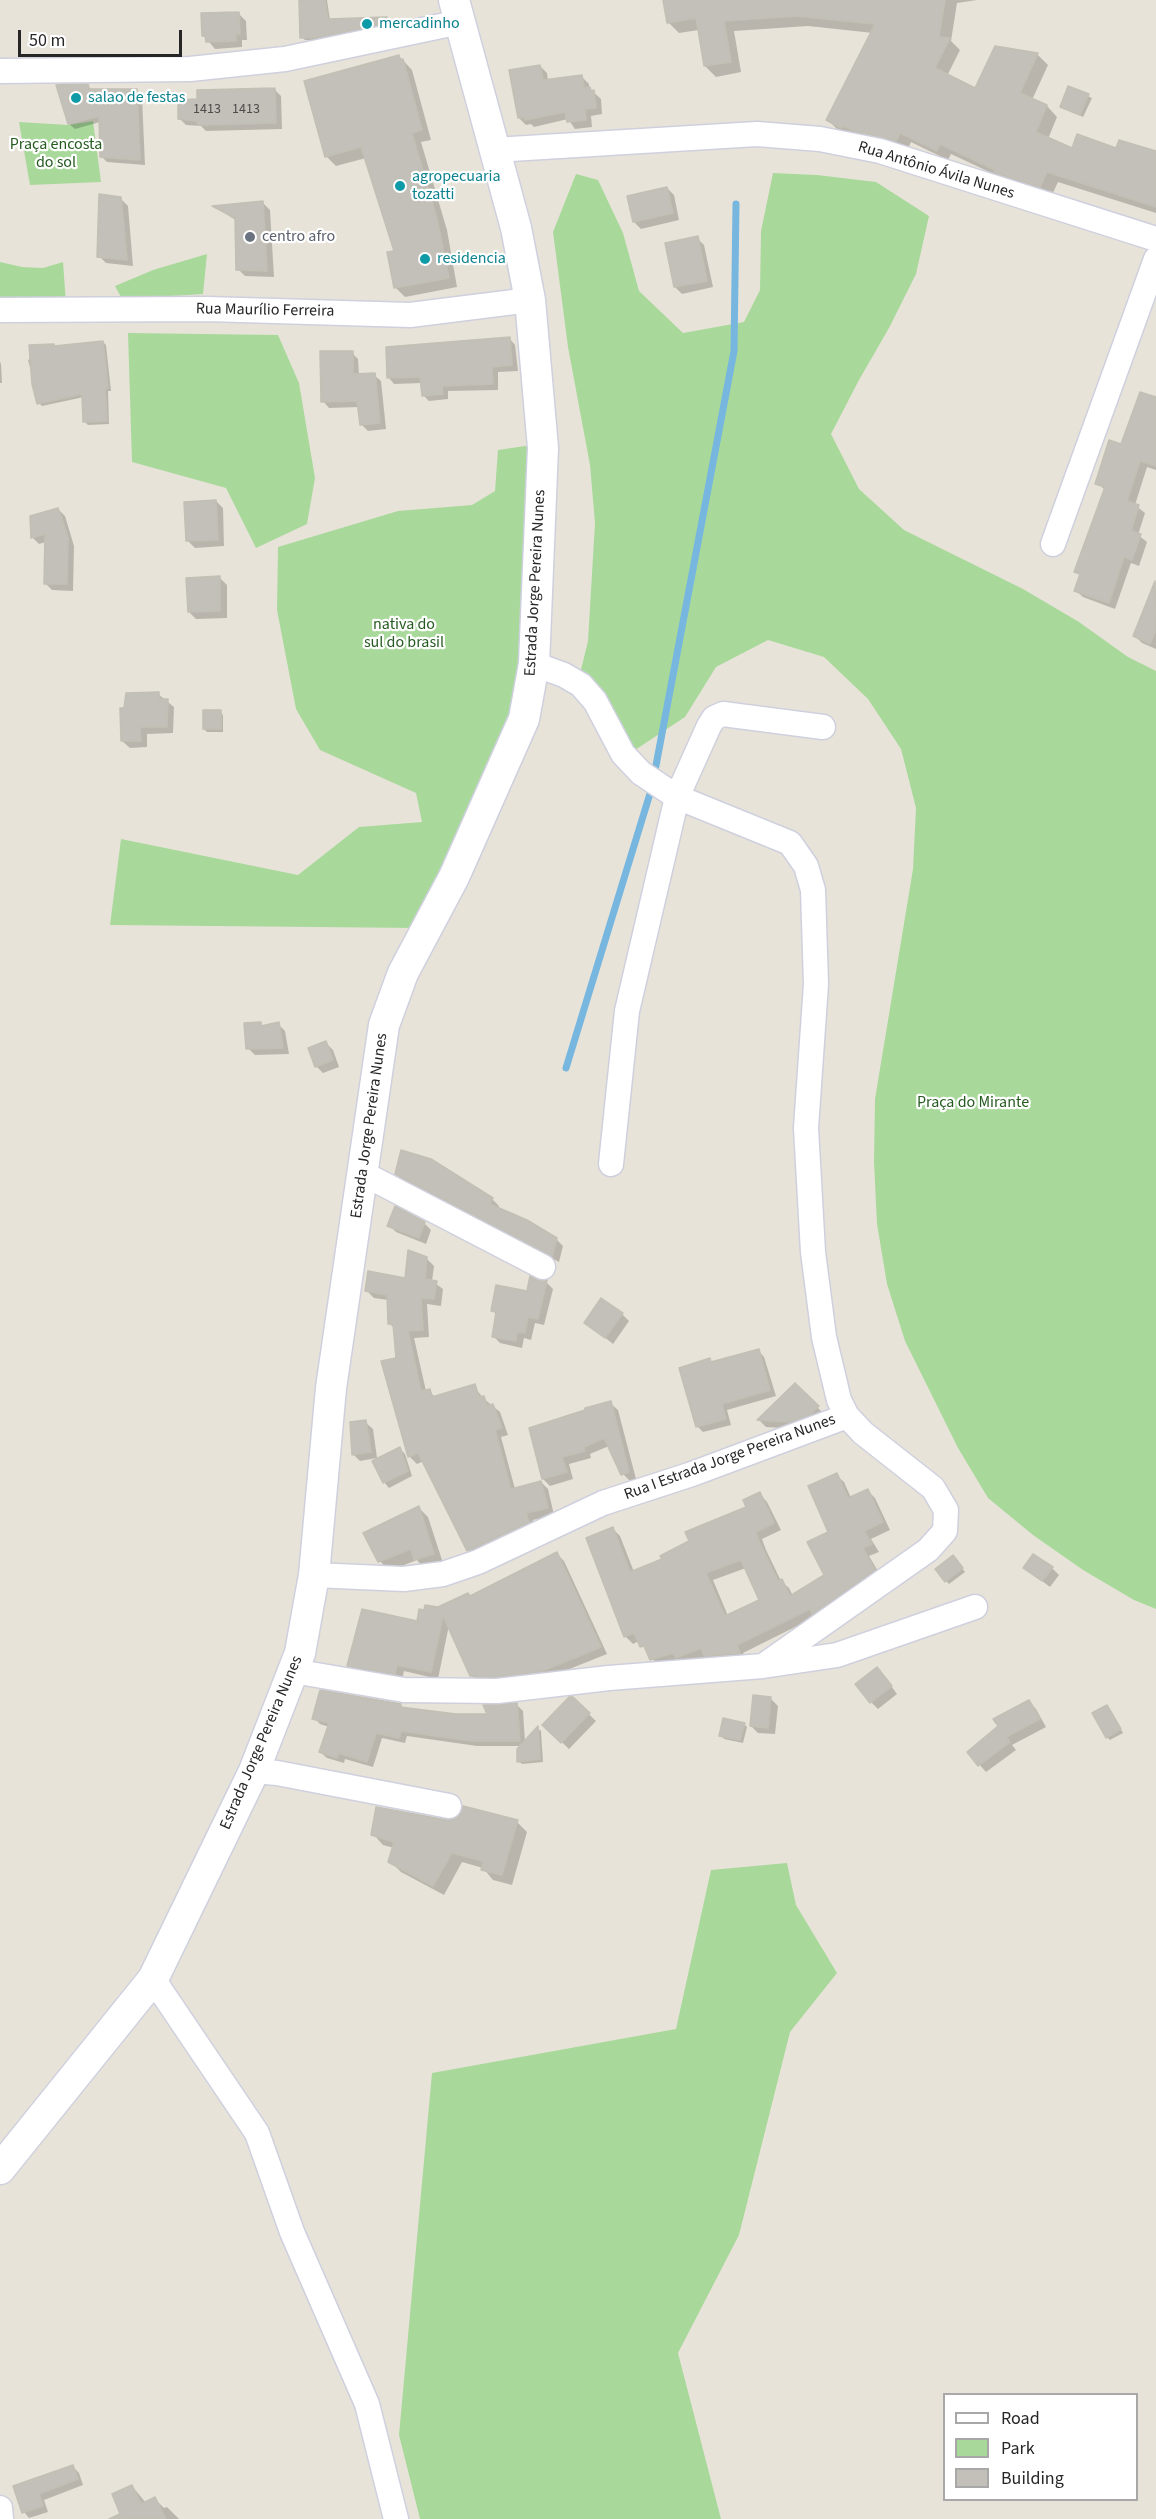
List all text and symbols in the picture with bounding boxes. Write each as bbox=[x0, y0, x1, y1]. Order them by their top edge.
place label: mercadinho bbox=[379, 14, 460, 34]
marker: mercadinho bbox=[360, 17, 374, 31]
scale bar bbox=[21, 18, 184, 56]
text: 50 m bbox=[29, 28, 65, 53]
place label: salao de festas bbox=[88, 88, 185, 108]
marker: salao de festas bbox=[69, 91, 83, 105]
house number: 1413 bbox=[193, 102, 221, 118]
house number: 1413 bbox=[232, 102, 260, 118]
park label: Praça encosta do sol bbox=[10, 135, 102, 173]
street label: Rua Antônio Ávila Nunes bbox=[855, 138, 1017, 204]
place label: agropecuaria tozatti bbox=[412, 167, 501, 205]
marker: agropecuaria tozatti bbox=[393, 179, 407, 193]
place label: centro afro bbox=[262, 227, 335, 247]
marker: centro afro bbox=[243, 230, 257, 244]
place label: residencia bbox=[437, 249, 506, 269]
marker: residencia bbox=[418, 252, 432, 266]
street label: Rua Maurílio Ferreira bbox=[196, 300, 334, 322]
street label: Estrada Jorge Pereira Nunes bbox=[522, 489, 550, 677]
park label: nativa do sul do brasil bbox=[364, 615, 444, 653]
street label: Estrada Jorge Pereira Nunes bbox=[347, 1032, 393, 1220]
park label: Praça do Mirante bbox=[917, 1093, 1029, 1113]
street label: Rua I Estrada Jorge Pereira Nunes bbox=[622, 1411, 838, 1505]
street label: Estrada Jorge Pereira Nunes bbox=[217, 1653, 307, 1833]
legend bbox=[943, 2393, 1138, 2501]
text: Road bbox=[1001, 2406, 1040, 2431]
text: Park bbox=[1001, 2436, 1035, 2461]
text: Building bbox=[1001, 2466, 1064, 2491]

